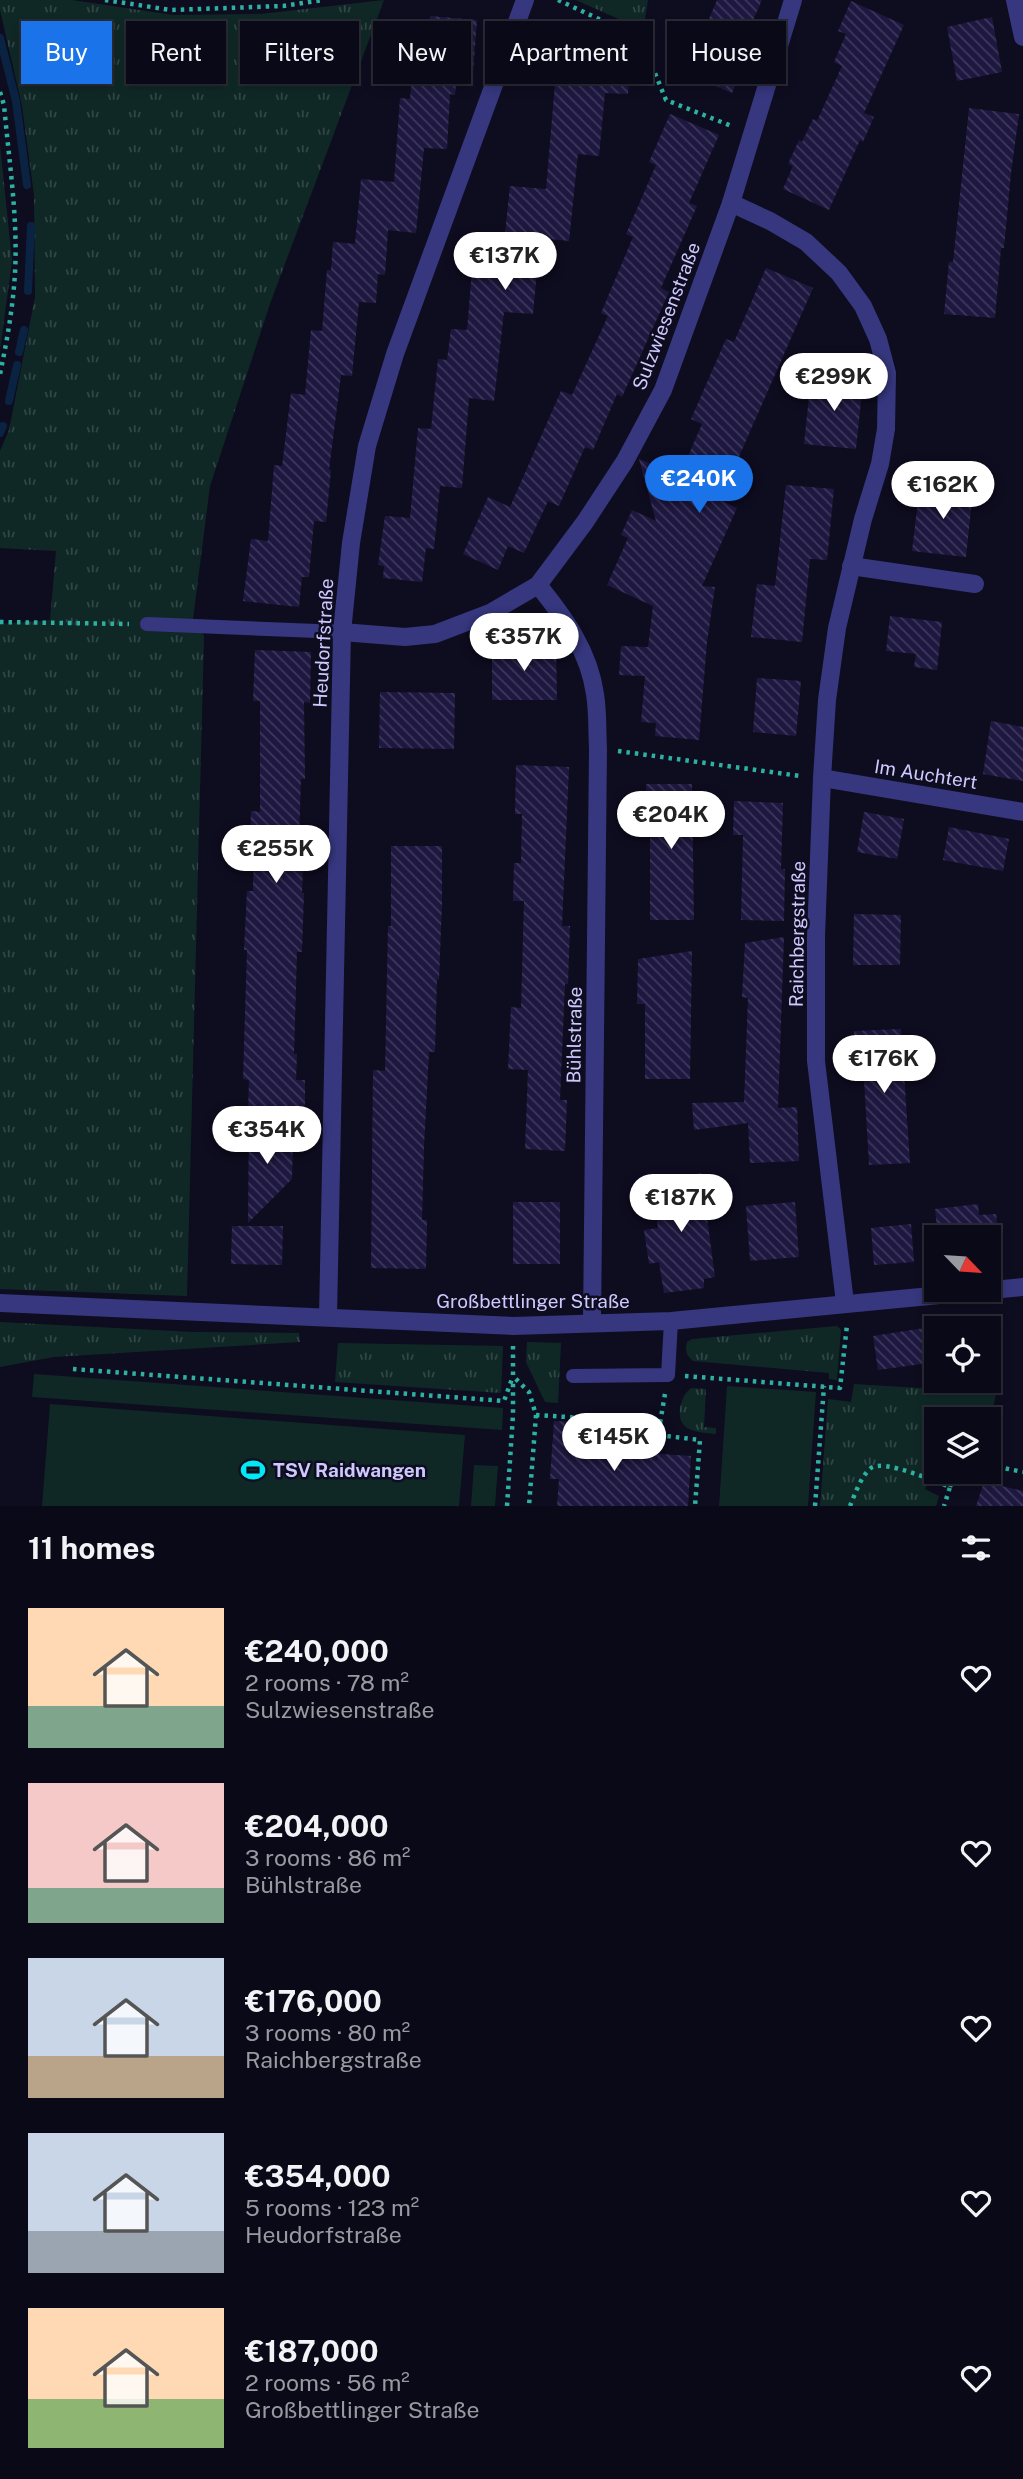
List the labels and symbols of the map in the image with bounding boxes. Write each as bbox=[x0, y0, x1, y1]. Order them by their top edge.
pin: €137K bbox=[456, 232, 554, 292]
street label: Sulzwiesenstraße bbox=[628, 239, 704, 393]
pin: €299K bbox=[785, 354, 883, 413]
pin: €240K bbox=[650, 456, 748, 515]
pin: €162K bbox=[894, 462, 992, 521]
street label: Heudorfstraße bbox=[309, 578, 337, 708]
pin: €357K bbox=[475, 614, 573, 673]
street label: Im Auchtert bbox=[873, 755, 979, 793]
pin: €204K bbox=[622, 792, 720, 851]
pin: €255K bbox=[227, 826, 325, 885]
street label: Raichbergstraße bbox=[785, 861, 809, 1007]
street label: Bühlstraße bbox=[562, 986, 586, 1084]
pin: €176K bbox=[835, 1036, 933, 1095]
pin: €354K bbox=[218, 1106, 316, 1166]
pin: €187K bbox=[632, 1174, 730, 1234]
north arrow bbox=[924, 1225, 1001, 1302]
street label: Großbettlinger Straße bbox=[436, 1290, 630, 1312]
pin: €145K bbox=[565, 1414, 663, 1473]
sports icon: TSV Raidwangen bbox=[239, 1456, 267, 1484]
place label: TSV Raidwangen bbox=[273, 1459, 426, 1481]

